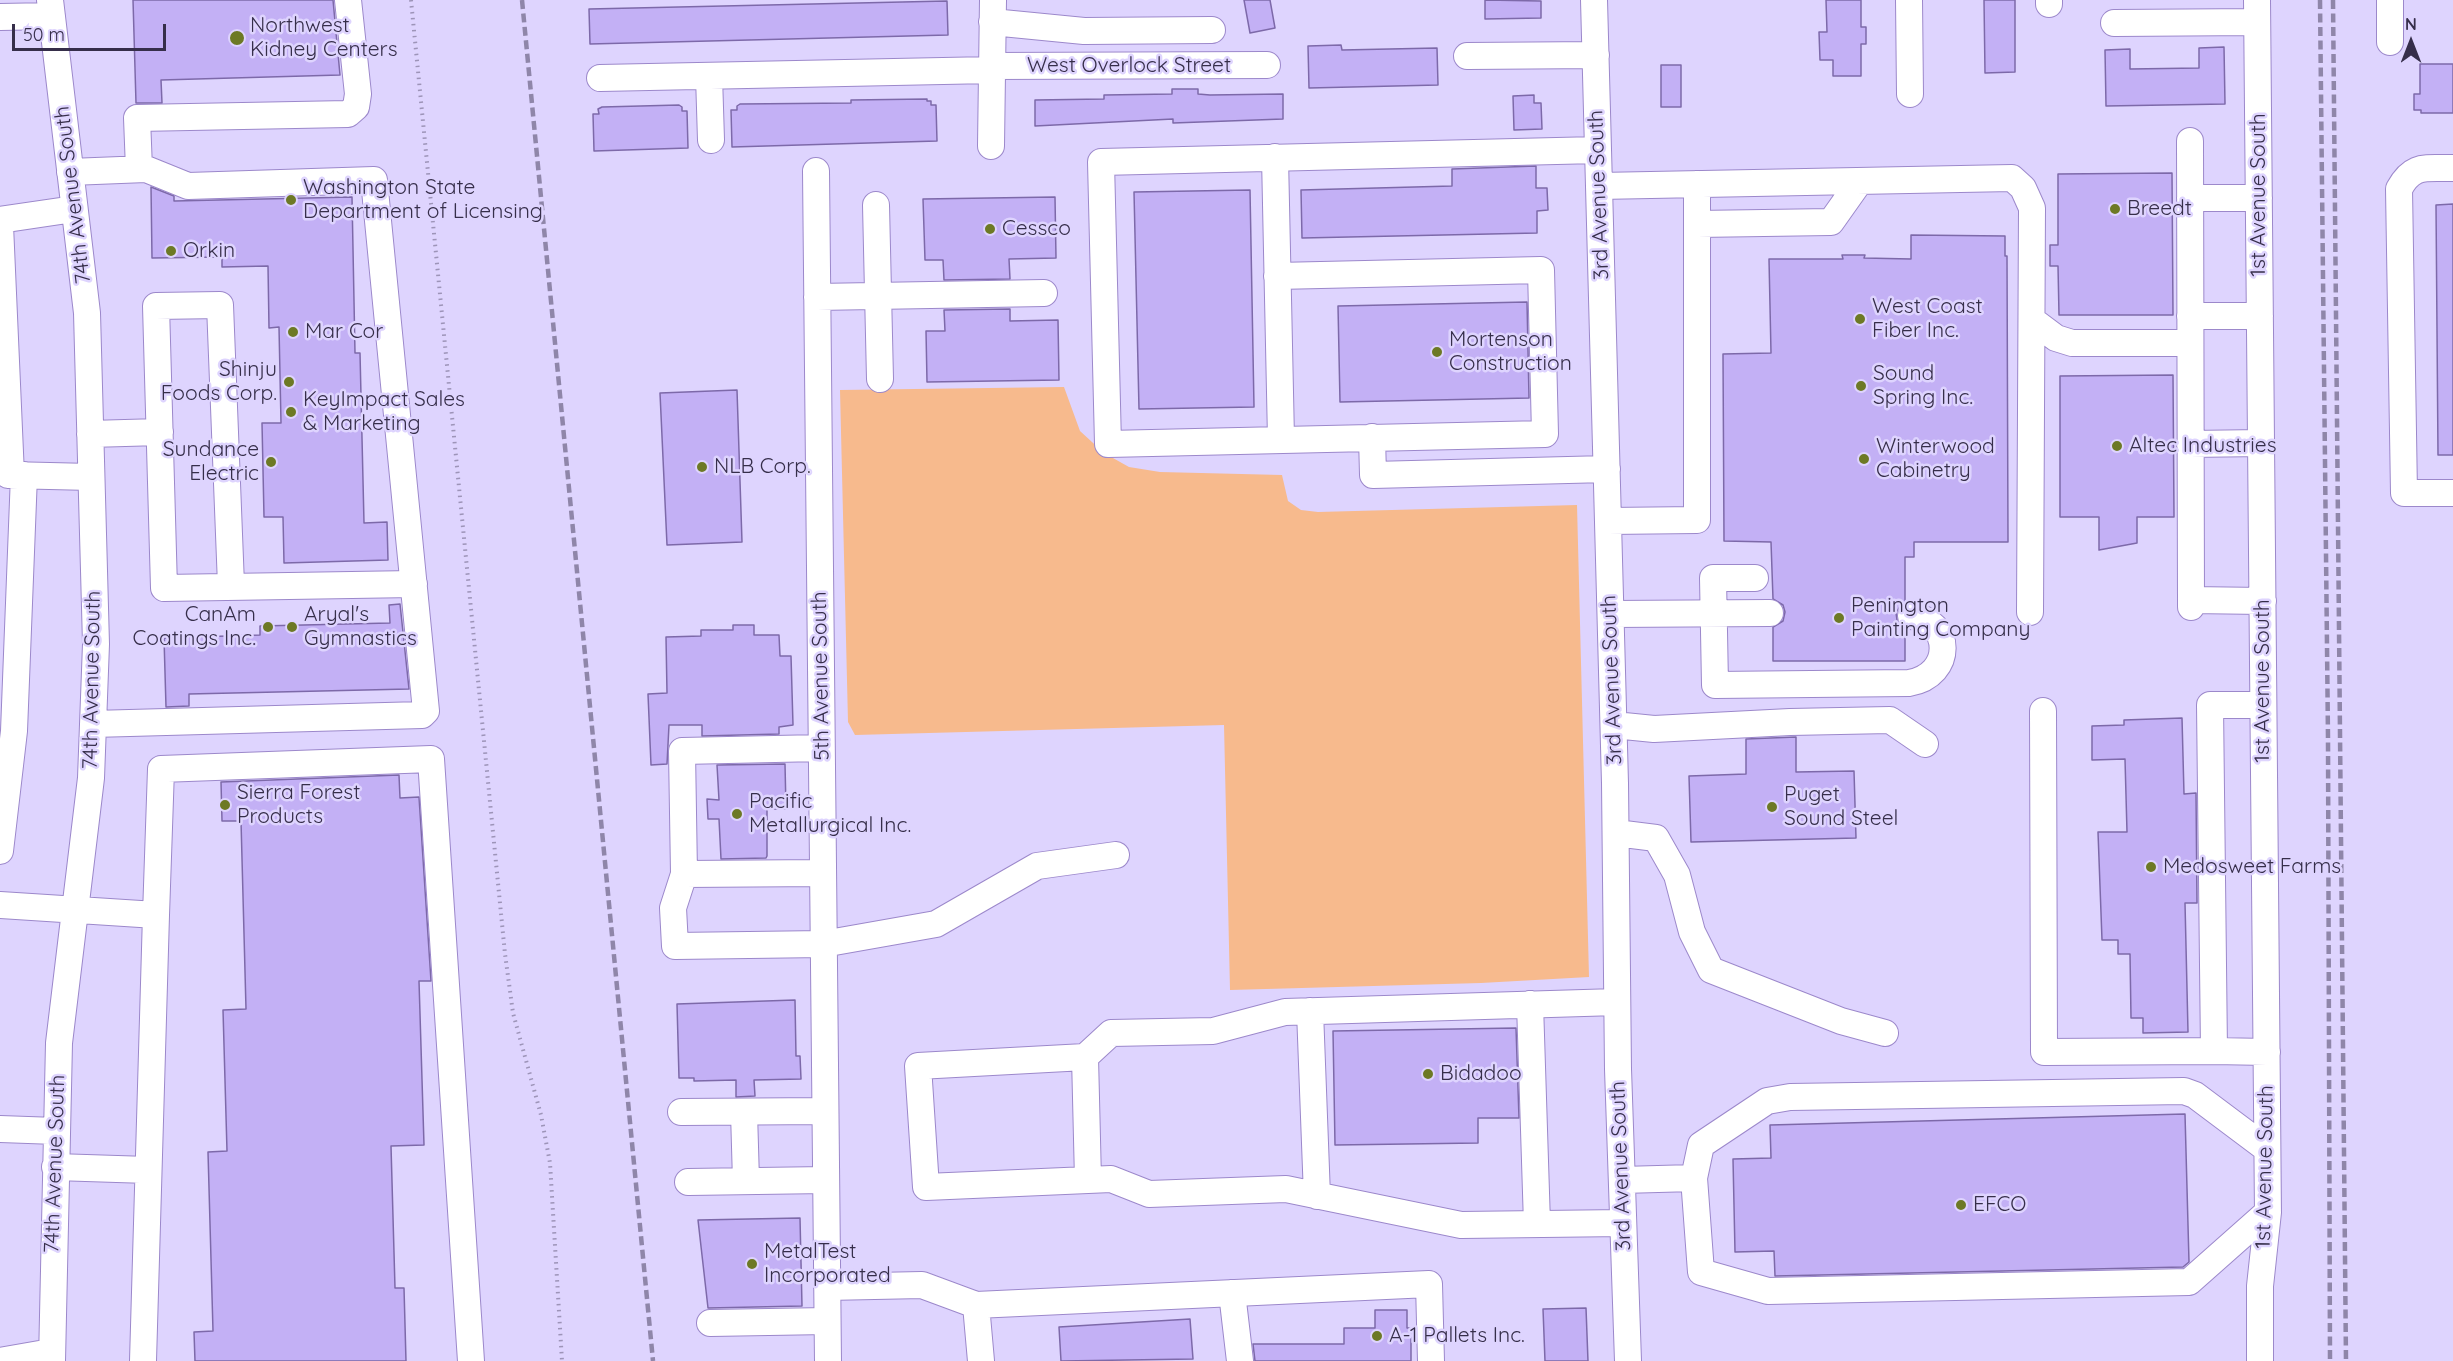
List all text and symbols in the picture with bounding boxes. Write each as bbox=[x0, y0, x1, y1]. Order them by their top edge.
scale bar bbox=[15, 12, 170, 50]
north arrow bbox=[2381, 12, 2441, 72]
place label: Northwest Kidney Centers bbox=[250, 13, 397, 63]
text: N bbox=[2405, 14, 2417, 34]
text: 50 m bbox=[23, 23, 65, 46]
marker: Northwest Kidney Centers bbox=[228, 29, 246, 47]
street label: West Overlock Street bbox=[1027, 53, 1231, 79]
street label: 74th Avenue South bbox=[50, 105, 96, 285]
street label: 3rd Avenue South bbox=[1583, 110, 1615, 280]
street label: 1st Avenue South bbox=[2246, 113, 2272, 277]
place label: Washington State Department of Licensing bbox=[303, 175, 543, 225]
marker: Washington State Department of Licensing bbox=[284, 193, 298, 207]
place label: Breedt bbox=[2127, 196, 2192, 222]
marker: Breedt bbox=[2108, 202, 2122, 216]
place label: Cessco bbox=[1002, 216, 1071, 242]
marker: Cessco bbox=[983, 222, 997, 236]
place label: Orkin bbox=[183, 238, 235, 264]
marker: Orkin bbox=[164, 244, 178, 258]
place label: West Coast Fiber Inc. bbox=[1872, 294, 1983, 344]
marker: West Coast Fiber Inc. bbox=[1853, 312, 1867, 326]
place label: Mar Cor bbox=[305, 319, 383, 345]
marker: Mar Cor bbox=[286, 325, 300, 339]
place label: Mortenson Construction bbox=[1449, 327, 1572, 377]
marker: Mortenson Construction bbox=[1430, 345, 1444, 359]
place label: Shinju Foods Corp. bbox=[161, 357, 277, 407]
place label: Sound Spring Inc. bbox=[1873, 361, 1973, 411]
marker: Shinju Foods Corp. bbox=[282, 375, 296, 389]
marker: Sound Spring Inc. bbox=[1854, 379, 1868, 393]
place label: KeyImpact Sales & Marketing bbox=[303, 387, 465, 437]
marker: KeyImpact Sales & Marketing bbox=[284, 405, 298, 419]
place label: Altec Industries bbox=[2129, 433, 2277, 459]
place label: Winterwood Cabinetry bbox=[1876, 434, 1995, 484]
place label: Sundance Electric bbox=[163, 437, 259, 487]
marker: Altec Industries bbox=[2110, 439, 2124, 453]
marker: Winterwood Cabinetry bbox=[1857, 452, 1871, 466]
place label: NLB Corp. bbox=[714, 454, 811, 480]
marker: Sundance Electric bbox=[264, 455, 278, 469]
marker: NLB Corp. bbox=[695, 460, 709, 474]
street label: 74th Avenue South bbox=[78, 590, 106, 770]
street label: 5th Avenue South bbox=[807, 591, 835, 761]
place label: Penington Painting Company bbox=[1851, 593, 2030, 643]
street label: 3rd Avenue South bbox=[1596, 595, 1628, 765]
street label: 1st Avenue South bbox=[2250, 599, 2276, 763]
place label: CanAm Coatings Inc. bbox=[133, 602, 256, 652]
place label: Aryal's Gymnastics bbox=[304, 602, 417, 652]
marker: Penington Painting Company bbox=[1832, 611, 1846, 625]
marker: CanAm Coatings Inc. bbox=[261, 620, 275, 634]
marker: Aryal's Gymnastics bbox=[285, 620, 299, 634]
place label: Sierra Forest Products bbox=[237, 780, 360, 830]
place label: Puget Sound Steel bbox=[1784, 782, 1898, 832]
place label: Pacific Metallurgical Inc. bbox=[749, 789, 911, 839]
marker: Sierra Forest Products bbox=[218, 798, 232, 812]
marker: Puget Sound Steel bbox=[1765, 800, 1779, 814]
marker: Pacific Metallurgical Inc. bbox=[730, 807, 744, 821]
place label: Medosweet Farms bbox=[2163, 854, 2341, 880]
marker: Medosweet Farms bbox=[2144, 860, 2158, 874]
place label: Bidadoo bbox=[1440, 1061, 1522, 1087]
marker: Bidadoo bbox=[1421, 1067, 1435, 1081]
street label: 74th Avenue South bbox=[39, 1074, 71, 1254]
street label: 3rd Avenue South bbox=[1605, 1081, 1637, 1251]
street label: 1st Avenue South bbox=[2251, 1085, 2279, 1249]
place label: EFCO bbox=[1973, 1192, 2026, 1218]
marker: EFCO bbox=[1954, 1198, 1968, 1212]
place label: MetalTest Incorporated bbox=[764, 1239, 891, 1289]
marker: MetalTest Incorporated bbox=[745, 1257, 759, 1271]
place label: A-1 Pallets Inc. bbox=[1389, 1323, 1525, 1349]
marker: A-1 Pallets Inc. bbox=[1370, 1329, 1384, 1343]

